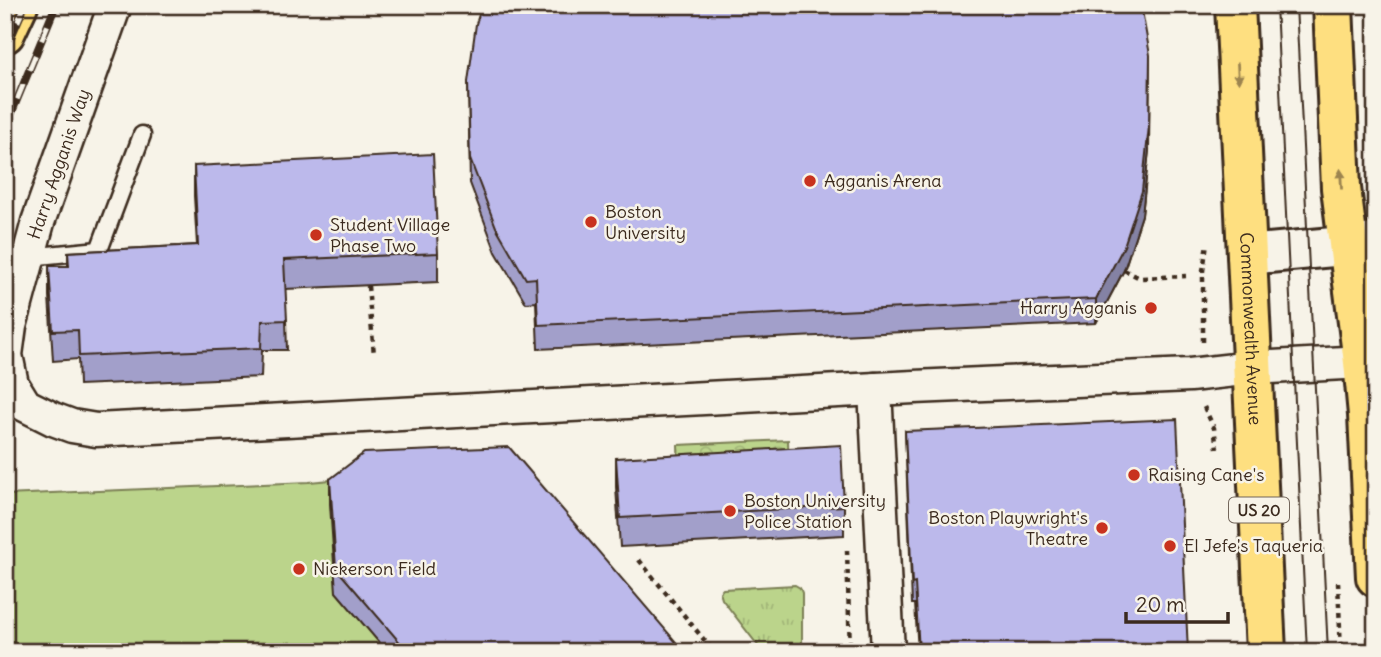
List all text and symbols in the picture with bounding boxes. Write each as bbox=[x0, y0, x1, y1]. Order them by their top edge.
one-way arrow bbox=[1233, 63, 1244, 85]
street label: Harry Agganis Way bbox=[22, 86, 95, 242]
one-way arrow bbox=[1335, 168, 1346, 190]
place label: Agganis Arena bbox=[824, 169, 942, 192]
marker: Agganis Arena bbox=[802, 173, 818, 189]
place label: Boston University bbox=[605, 200, 686, 244]
place label: Student Village Phase Two bbox=[330, 213, 450, 257]
marker: Boston University bbox=[583, 214, 599, 230]
marker: Student Village Phase Two bbox=[308, 227, 324, 243]
street label: Commonwealth Avenue bbox=[1235, 232, 1267, 426]
place label: Harry Agganis bbox=[1020, 296, 1137, 319]
marker: Harry Agganis bbox=[1143, 300, 1159, 316]
place label: Raising Cane's bbox=[1148, 463, 1264, 486]
marker: Raising Cane's bbox=[1126, 467, 1142, 483]
place label: Boston University Police Station bbox=[744, 489, 886, 533]
road number: US 20 bbox=[1229, 498, 1289, 523]
marker: Boston University Police Station bbox=[722, 503, 738, 519]
place label: Boston Playwright's Theatre bbox=[928, 506, 1088, 550]
marker: Boston Playwright's Theatre bbox=[1094, 520, 1110, 536]
place label: El Jefe's Taqueria bbox=[1184, 534, 1323, 557]
marker: El Jefe's Taqueria bbox=[1162, 538, 1178, 554]
place label: Nickerson Field bbox=[313, 557, 437, 580]
marker: Nickerson Field bbox=[291, 561, 307, 577]
scale bar bbox=[1126, 580, 1227, 624]
text: 20 m bbox=[1136, 591, 1185, 618]

